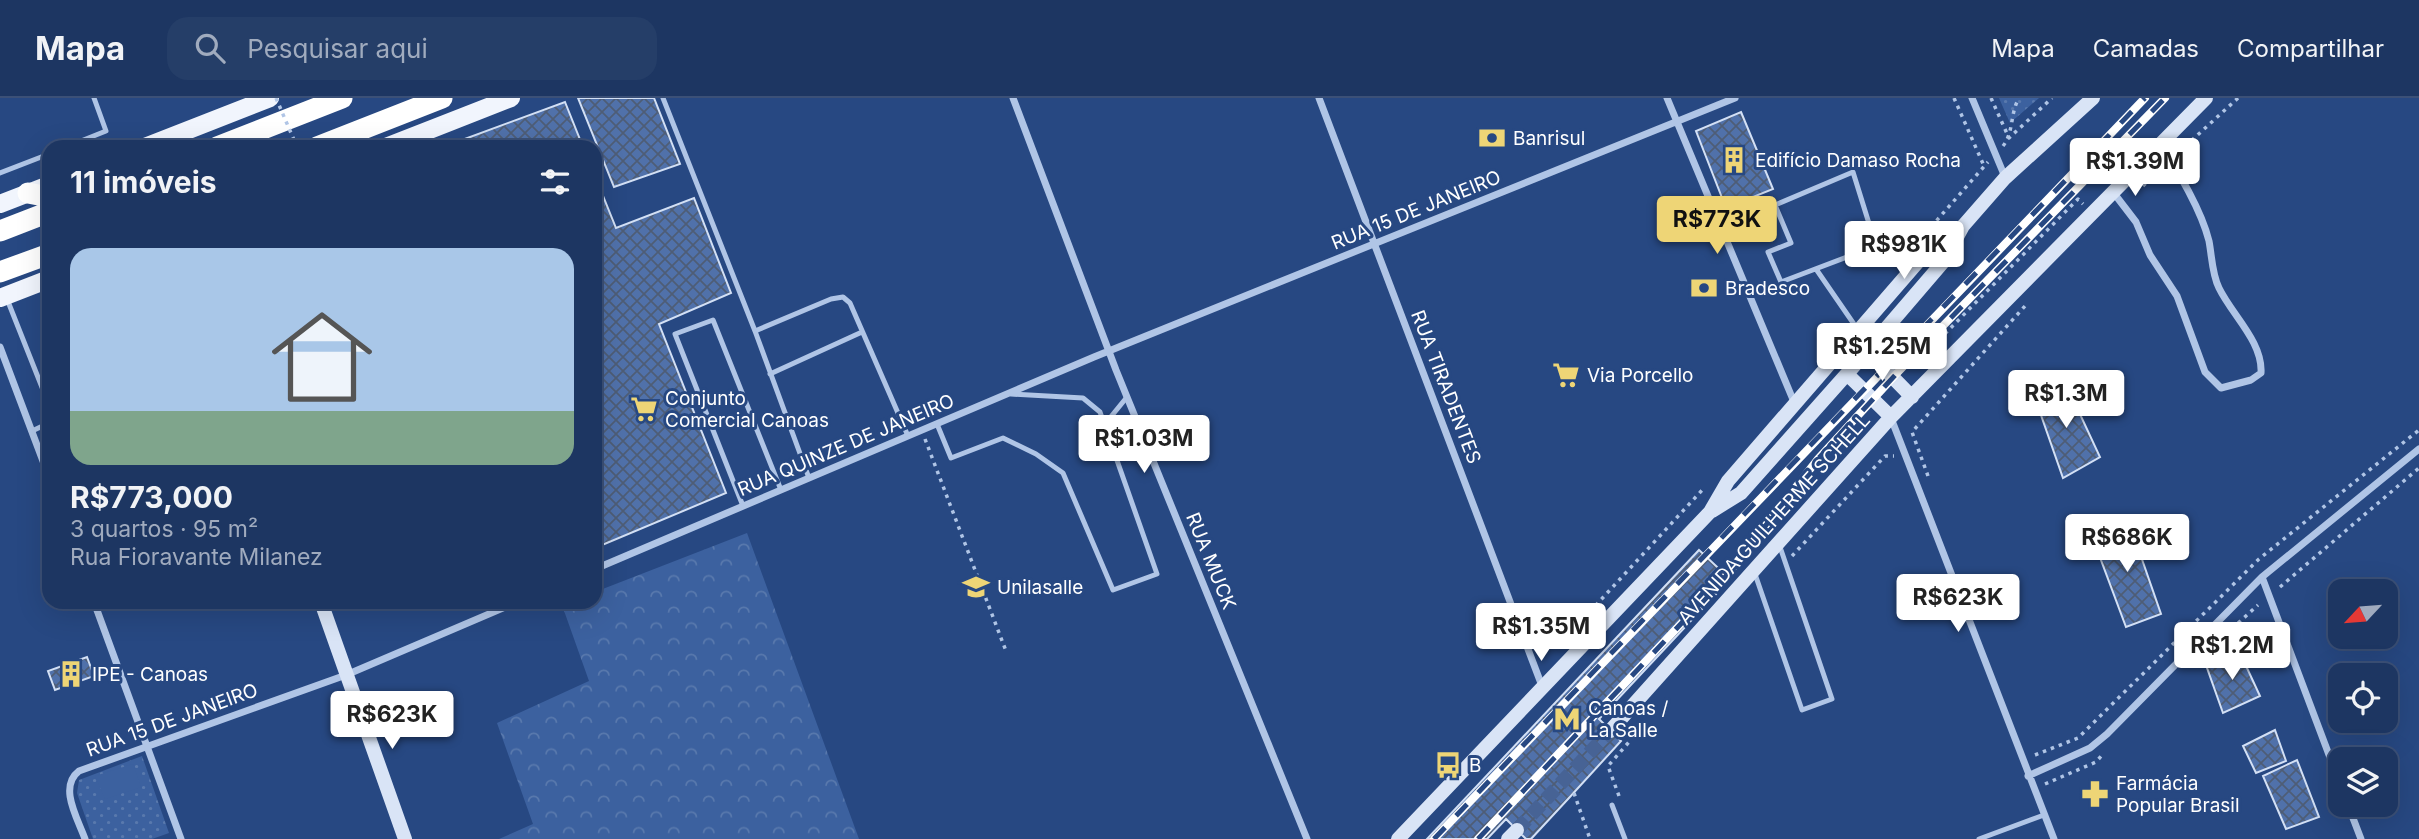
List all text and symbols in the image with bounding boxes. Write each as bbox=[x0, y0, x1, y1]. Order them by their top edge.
search box bbox=[167, 17, 657, 80]
text: Mapa bbox=[35, 28, 125, 68]
icon: search bbox=[191, 29, 229, 67]
text: Pesquisar aqui bbox=[247, 33, 428, 64]
text: Mapa bbox=[1991, 34, 2055, 63]
text: Camadas bbox=[2093, 34, 2199, 63]
text: Compartilhar bbox=[2237, 34, 2384, 63]
bank icon: Banrisul bbox=[1477, 123, 1507, 153]
place label: Banrisul bbox=[1513, 127, 1585, 150]
pin: R$1.39M bbox=[2070, 139, 2200, 198]
building icon: Edifício Damaso Rocha bbox=[1719, 145, 1749, 175]
text: R$1.39M bbox=[2086, 147, 2184, 175]
place label: Edifício Damaso Rocha bbox=[1755, 149, 1961, 172]
icon: filters bbox=[536, 163, 574, 201]
text: 11 imóveis bbox=[70, 164, 217, 200]
street label: RUA 15 DE JANEIRO bbox=[1328, 165, 1504, 255]
pin: R$773K bbox=[1660, 197, 1774, 256]
text: R$773K bbox=[1673, 205, 1761, 233]
pin: R$981K bbox=[1847, 222, 1961, 281]
text: R$981K bbox=[1861, 230, 1947, 258]
bank icon: Bradesco bbox=[1689, 273, 1719, 303]
place label: Bradesco bbox=[1725, 277, 1810, 300]
icon: home bbox=[259, 294, 385, 420]
street label: RUA TIRADENTES bbox=[1406, 307, 1486, 467]
pin: R$1.25M bbox=[1817, 324, 1947, 383]
text: R$1.25M bbox=[1833, 332, 1931, 360]
supermarket icon: Via Porcello bbox=[1551, 360, 1581, 390]
place label: Via Porcello bbox=[1587, 364, 1694, 387]
pin: R$1.3M bbox=[2009, 370, 2123, 430]
text: R$1.3M bbox=[2024, 379, 2108, 407]
place label: Conjunto Comercial Canoas bbox=[665, 387, 829, 432]
street label: RUA QUINZE DE JANEIRO bbox=[734, 389, 958, 501]
supermarket icon: Conjunto Comercial Canoas bbox=[629, 394, 659, 424]
street label: AVENIDA GUILHERME SCHELL bbox=[1673, 409, 1875, 629]
pin: R$1.03M bbox=[1079, 416, 1209, 475]
text: R$1.03M bbox=[1095, 424, 1193, 452]
text: R$773,000 bbox=[70, 479, 233, 515]
street label: RUA MUCK bbox=[1181, 509, 1241, 613]
pin: R$686K bbox=[2070, 514, 2184, 574]
text: 3 quartos · 95 m² bbox=[70, 515, 258, 543]
text: R$686K bbox=[2081, 523, 2173, 551]
text: Rua Fioravante Milanez bbox=[70, 543, 323, 571]
school or university icon: Unilasalle bbox=[961, 572, 991, 602]
pin: R$623K bbox=[1901, 574, 2015, 634]
place label: Unilasalle bbox=[997, 576, 1083, 599]
north arrow bbox=[2328, 579, 2398, 649]
map controls bbox=[2328, 579, 2398, 817]
text: R$623K bbox=[1913, 583, 2003, 611]
pin: R$1.35M bbox=[1476, 603, 1606, 663]
text: R$1.35M bbox=[1492, 612, 1590, 640]
pin: R$1.2M bbox=[2175, 622, 2289, 682]
text: R$1.2M bbox=[2190, 631, 2274, 659]
building icon: IPE - Canoas bbox=[56, 659, 86, 689]
place label: IPE - Canoas bbox=[92, 663, 208, 686]
button: locate bbox=[2328, 663, 2398, 733]
street label: RUA 15 DE JANEIRO bbox=[83, 678, 261, 762]
pin: R$623K bbox=[335, 692, 449, 751]
place label: Canoas / La Salle bbox=[1588, 697, 1668, 742]
text: R$623K bbox=[347, 700, 437, 728]
metro station icon: Canoas / La Salle bbox=[1552, 704, 1582, 734]
button: layers bbox=[2328, 747, 2398, 817]
bus stop icon: B bbox=[1433, 750, 1463, 780]
place label: B bbox=[1469, 754, 1481, 777]
place label: Farmácia Popular Brasil bbox=[2116, 772, 2240, 817]
pharmacy icon: Farmácia Popular Brasil bbox=[2080, 779, 2110, 809]

